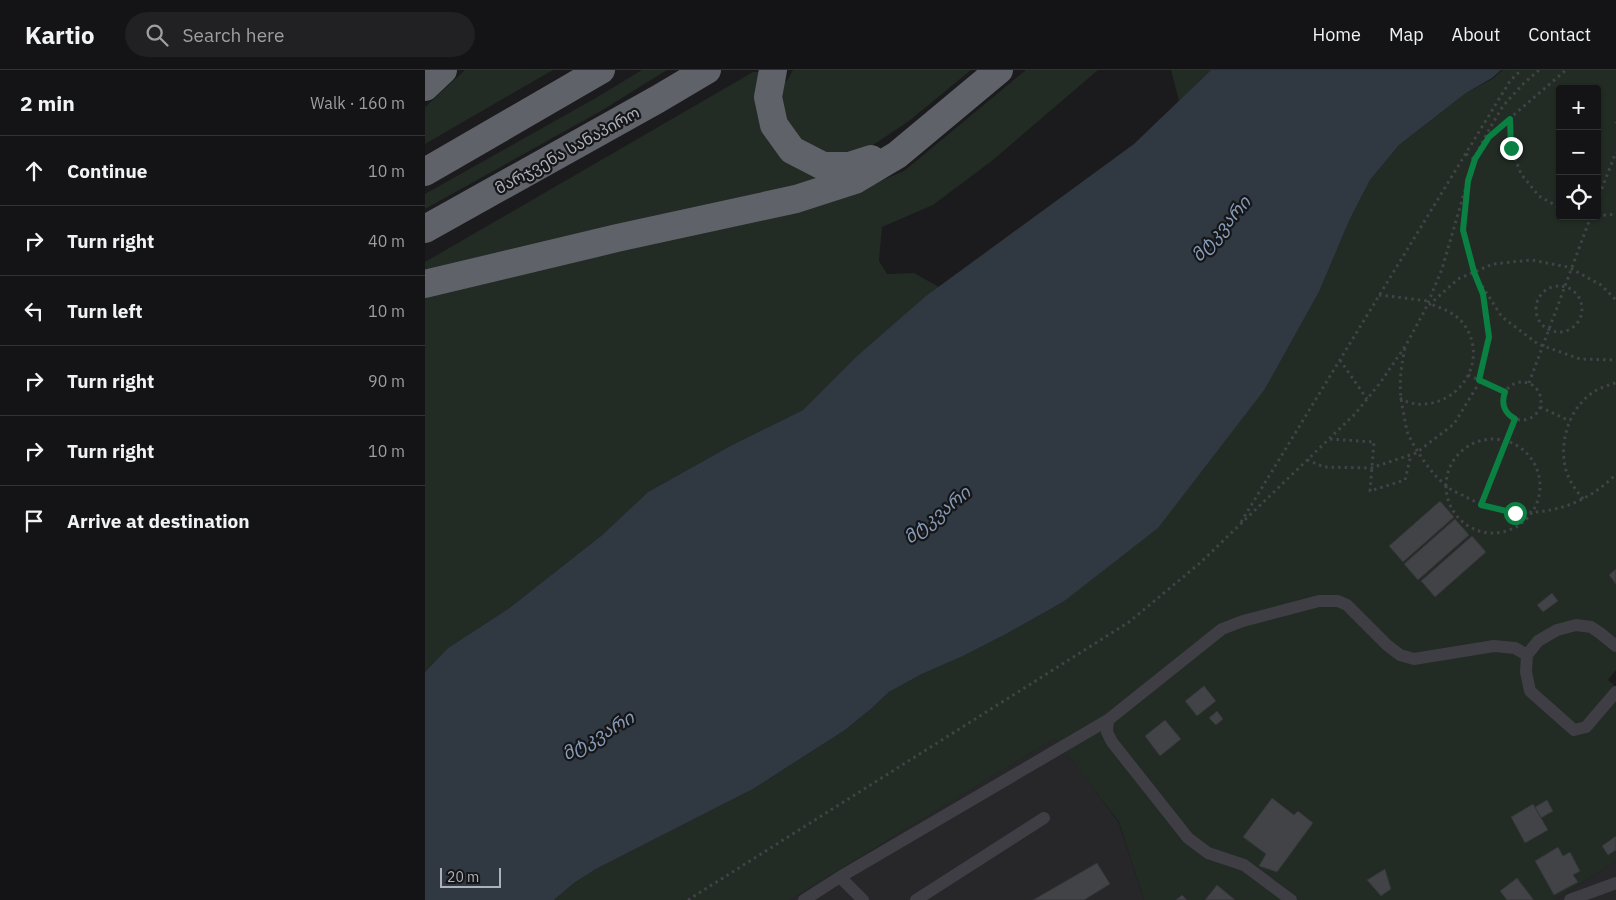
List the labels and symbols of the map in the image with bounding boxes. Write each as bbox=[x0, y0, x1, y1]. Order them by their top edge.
street label: მარჯვენა სანაპირო bbox=[491, 102, 643, 198]
route end bbox=[1500, 137, 1523, 160]
water label: მტკვარი bbox=[1186, 191, 1256, 266]
water label: მტკვარი bbox=[899, 480, 975, 549]
route start bbox=[1504, 502, 1527, 525]
water label: მტკვარი bbox=[558, 705, 638, 765]
scale bar bbox=[440, 865, 501, 888]

